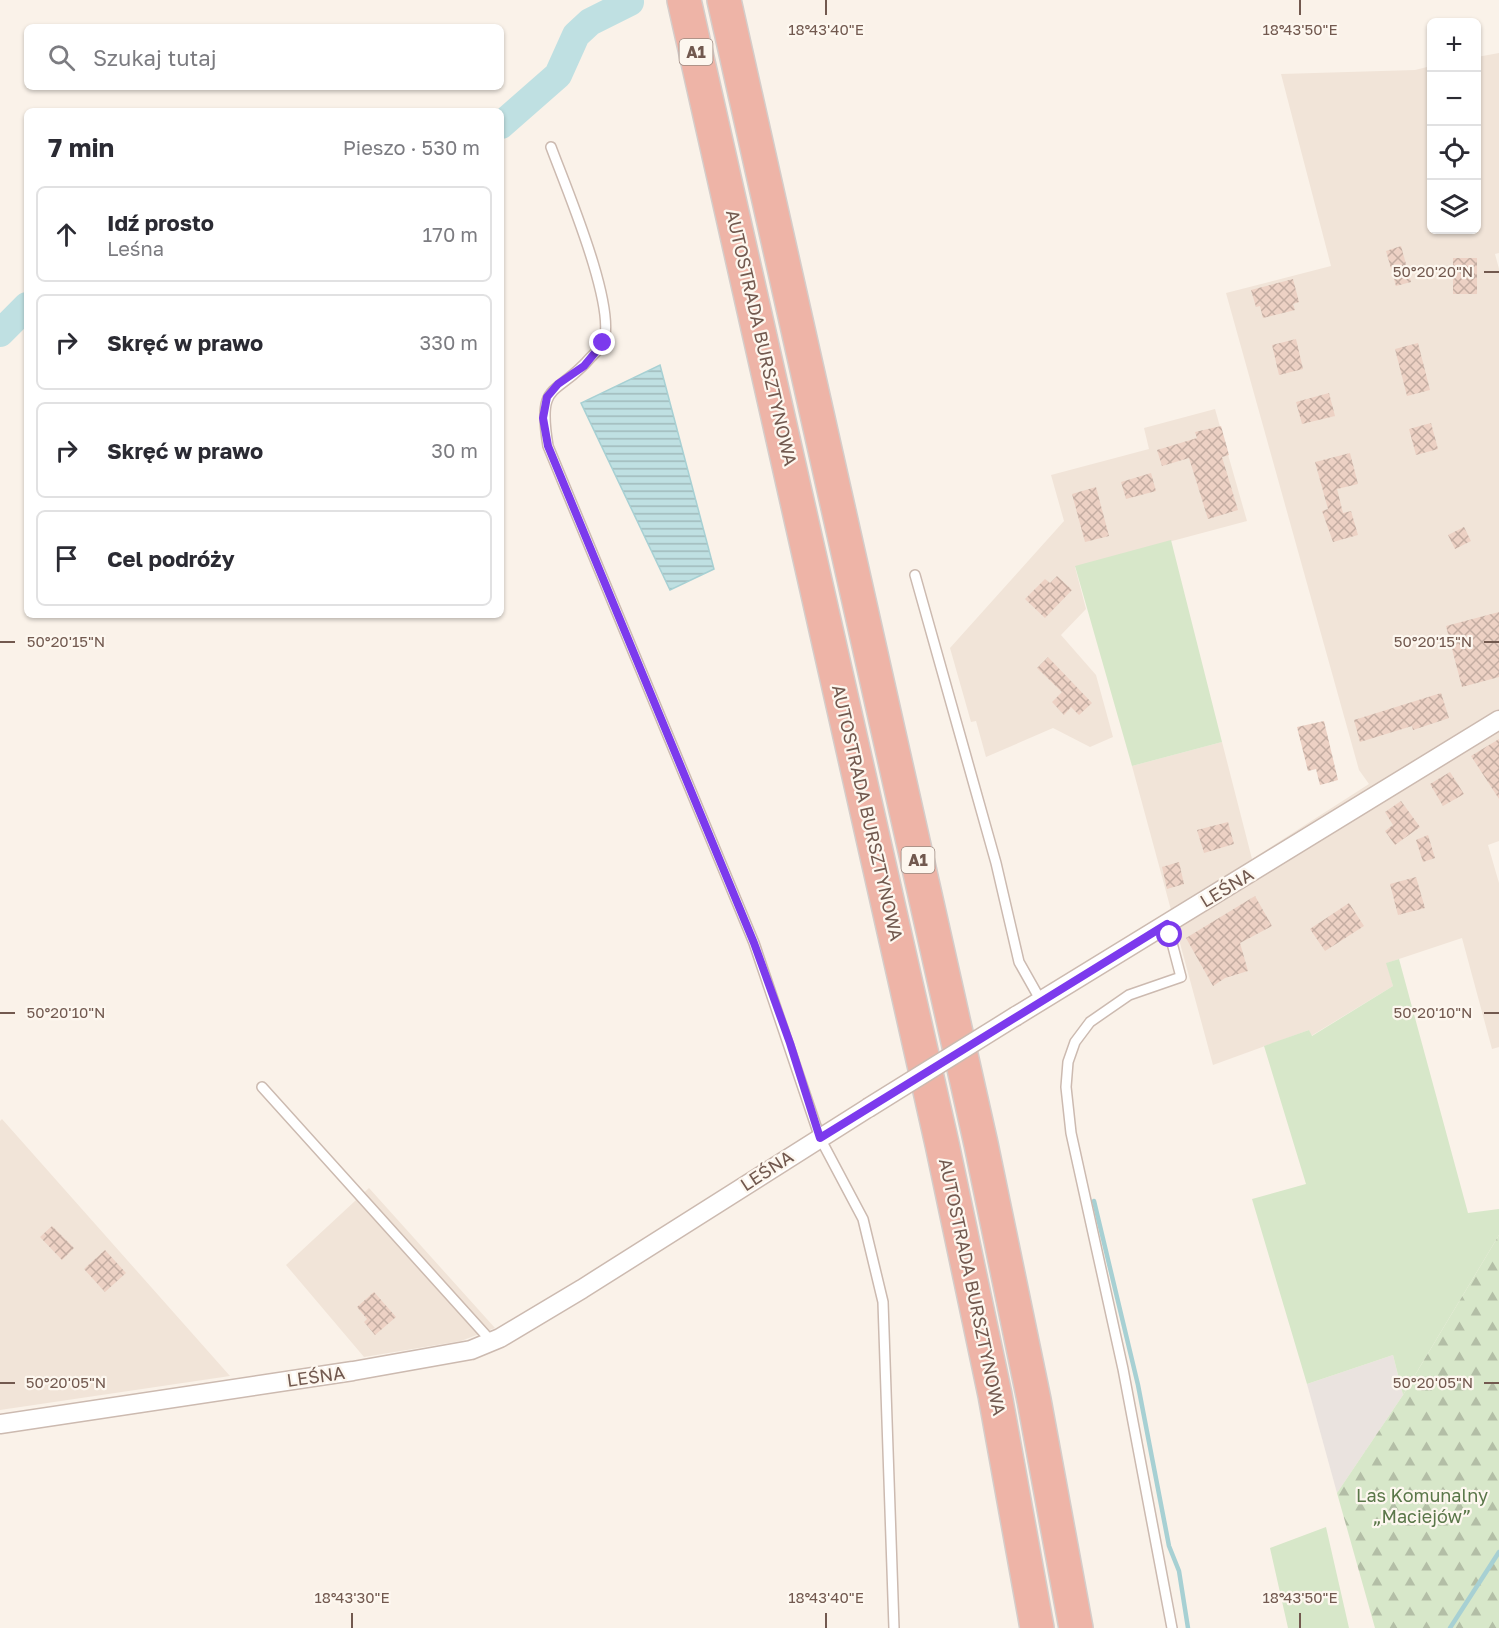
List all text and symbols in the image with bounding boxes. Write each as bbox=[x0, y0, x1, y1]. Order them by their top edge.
map controls bbox=[1427, 18, 1481, 234]
button: + bbox=[1427, 18, 1481, 72]
text: 18°43'40"E bbox=[788, 20, 864, 38]
text: 18°43'50"E bbox=[1262, 20, 1338, 38]
search box bbox=[24, 24, 504, 90]
road number: A1 bbox=[680, 39, 712, 65]
icon: search bbox=[45, 41, 78, 74]
text: Szukaj tutaj bbox=[93, 44, 217, 71]
button: − bbox=[1427, 72, 1481, 126]
button: locate bbox=[1427, 126, 1481, 180]
text: 7 min bbox=[48, 132, 114, 163]
text: Pieszo · 530 m bbox=[343, 135, 480, 159]
button: layers bbox=[1427, 180, 1481, 234]
street label: AUTOSTRADA BURSZTYNOWA bbox=[722, 208, 802, 468]
text: Idź prosto bbox=[107, 209, 214, 236]
icon: ahead bbox=[50, 218, 83, 251]
text: 170 m bbox=[423, 222, 478, 246]
text: Leśna bbox=[107, 236, 164, 260]
text: 50°20'20"N bbox=[1393, 262, 1473, 280]
icon: right bbox=[50, 326, 83, 359]
text: Skręć w prawo bbox=[107, 329, 263, 356]
route end bbox=[589, 329, 615, 355]
text: 330 m bbox=[420, 330, 478, 354]
icon: right bbox=[50, 434, 83, 467]
text: Skręć w prawo bbox=[107, 437, 263, 464]
text: 30 m bbox=[431, 438, 478, 462]
icon: arrive bbox=[50, 542, 83, 575]
text: Cel podróży bbox=[107, 545, 235, 572]
text: 50°20'15"N bbox=[27, 632, 105, 650]
text: 50°20'15"N bbox=[1394, 632, 1472, 650]
street label: AUTOSTRADA BURSZTYNOWA bbox=[828, 683, 908, 943]
road number: A1 bbox=[902, 847, 934, 873]
street label: LEŚNA bbox=[1196, 863, 1257, 912]
route start bbox=[1156, 921, 1182, 947]
text: 50°20'10"N bbox=[27, 1003, 105, 1021]
text: 50°20'10"N bbox=[1394, 1003, 1472, 1021]
street label: LEŚNA bbox=[736, 1145, 797, 1195]
street label: AUTOSTRADA BURSZTYNOWA bbox=[935, 1156, 1011, 1417]
street label: LEŚNA bbox=[285, 1361, 346, 1391]
text: 50°20'05"N bbox=[26, 1373, 106, 1391]
text: 50°20'05"N bbox=[1393, 1373, 1473, 1391]
park label: Las Komunalny „Maciejów” bbox=[1356, 1484, 1488, 1527]
text: 18°43'30"E bbox=[314, 1588, 390, 1606]
text: 18°43'40"E bbox=[788, 1588, 864, 1606]
text: 18°43'50"E bbox=[1262, 1588, 1338, 1606]

